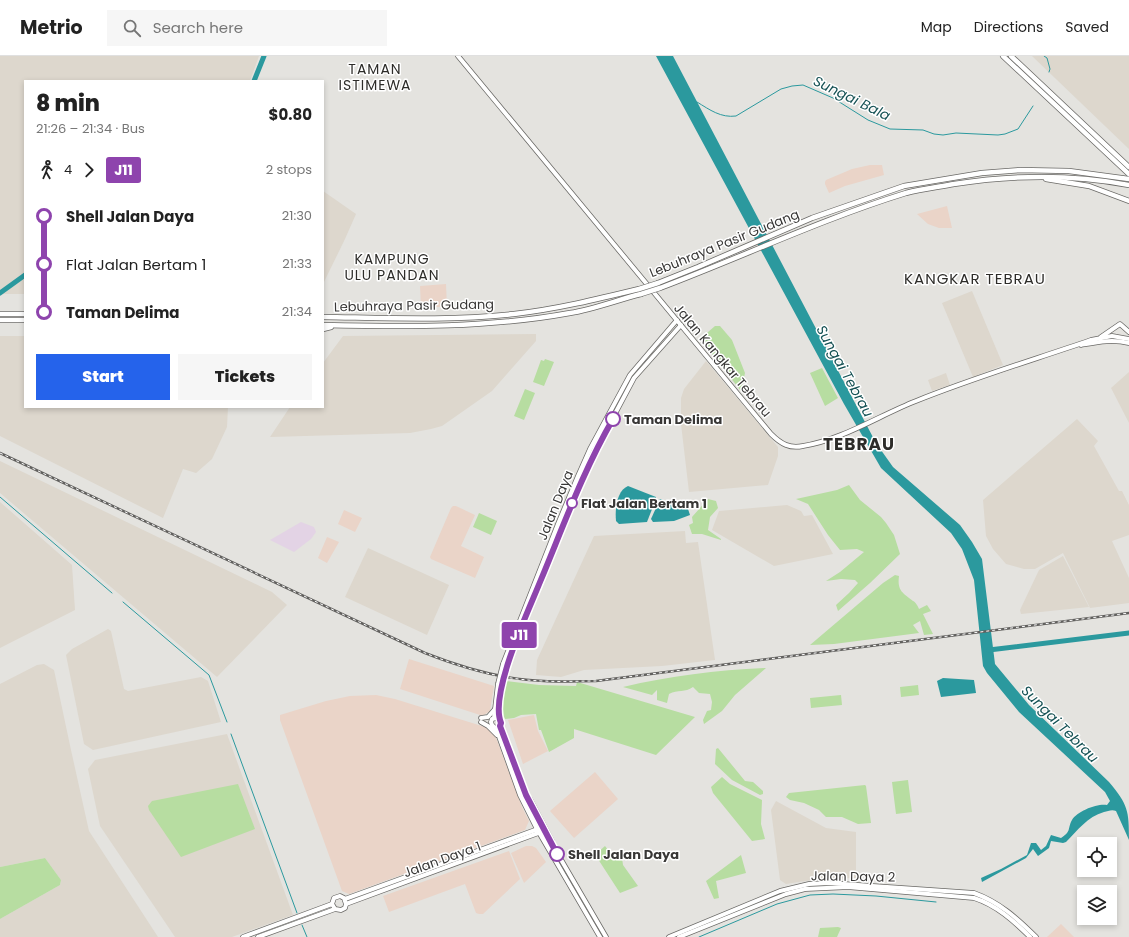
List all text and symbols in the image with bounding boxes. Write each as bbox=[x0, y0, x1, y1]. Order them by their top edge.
search box bbox=[107, 10, 387, 46]
text: Metrio bbox=[20, 14, 83, 41]
icon: search bbox=[121, 17, 143, 39]
text: Search here bbox=[153, 17, 243, 38]
text: Map bbox=[921, 17, 952, 37]
text: Directions bbox=[974, 17, 1043, 37]
text: Saved bbox=[1065, 17, 1109, 37]
district label: TAMAN ISTIMEWA bbox=[338, 59, 412, 95]
water label: Sungai Bala bbox=[810, 71, 894, 126]
text: 8 min bbox=[36, 88, 100, 119]
text: $0.80 bbox=[269, 104, 312, 125]
text: 21:26 – 21:34 · Bus bbox=[36, 119, 145, 138]
icon: walk bbox=[36, 159, 58, 181]
icon: forward bbox=[78, 159, 100, 181]
text: 4 bbox=[64, 160, 72, 179]
text: J11 bbox=[114, 160, 133, 180]
text: 2 stops bbox=[266, 160, 312, 179]
street label: Lebuhraya Pasir Gudang bbox=[646, 205, 802, 282]
text: Shell Jalan Daya bbox=[66, 206, 194, 227]
text: 21:30 bbox=[282, 206, 312, 225]
district label: KAMPUNG ULU PANDAN bbox=[344, 249, 440, 285]
text: Flat Jalan Bertam 1 bbox=[66, 254, 206, 275]
text: 21:33 bbox=[282, 254, 312, 273]
district label: KANGKAR TEBRAU bbox=[904, 268, 1046, 289]
street label: Lebuhraya Pasir Gudang bbox=[334, 295, 494, 316]
street label: Jalan Kangkar Tebrau bbox=[669, 300, 776, 421]
text: Taman Delima bbox=[66, 302, 179, 323]
text: 21:34 bbox=[282, 302, 312, 321]
water label: Sungai Tebrau bbox=[812, 322, 878, 420]
button: Start bbox=[36, 354, 170, 400]
button: Tickets bbox=[178, 354, 312, 400]
place label: Taman Delima bbox=[624, 410, 723, 429]
marker: Taman Delima bbox=[605, 411, 621, 427]
district label: TEBRAU bbox=[823, 432, 895, 456]
street label: Jalan Daya bbox=[533, 468, 578, 543]
place label: Flat Jalan Bertam 1 bbox=[581, 494, 707, 513]
marker: Flat Jalan Bertam 1 bbox=[566, 497, 578, 509]
line badge: J11 bbox=[496, 622, 542, 648]
text: J11 bbox=[510, 625, 528, 645]
water label: Sungai Tebrau bbox=[1017, 681, 1103, 767]
street label: Jalan Daya 1 bbox=[401, 837, 484, 882]
map controls bbox=[1077, 837, 1117, 925]
button: locate bbox=[1077, 837, 1117, 877]
place label: Shell Jalan Daya bbox=[568, 845, 679, 864]
marker: Shell Jalan Daya bbox=[549, 846, 565, 862]
street label: Jalan Daya 2 bbox=[811, 866, 895, 887]
button: layers bbox=[1077, 885, 1117, 925]

